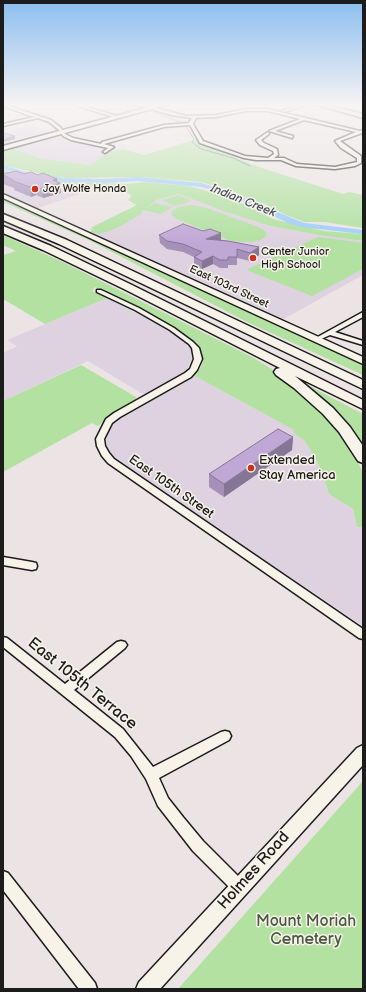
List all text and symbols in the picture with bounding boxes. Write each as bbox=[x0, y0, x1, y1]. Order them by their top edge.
water label: Indian Creek bbox=[208, 181, 278, 221]
place label: Jay Wolfe Honda bbox=[43, 182, 126, 196]
marker: Jay Wolfe Honda bbox=[30, 184, 40, 194]
place label: Center Junior High School bbox=[261, 245, 329, 271]
marker: Center Junior High School bbox=[248, 253, 258, 263]
street label: East 103rd Street bbox=[187, 263, 271, 311]
street label: East 105th Street bbox=[125, 452, 217, 522]
place label: Extended Stay America bbox=[259, 453, 336, 484]
marker: Extended Stay America bbox=[246, 463, 256, 473]
street label: East 105th Terrace bbox=[23, 634, 141, 734]
street label: Holmes Road bbox=[214, 828, 294, 914]
park label: Mount Moriah Cemetery bbox=[256, 912, 356, 950]

